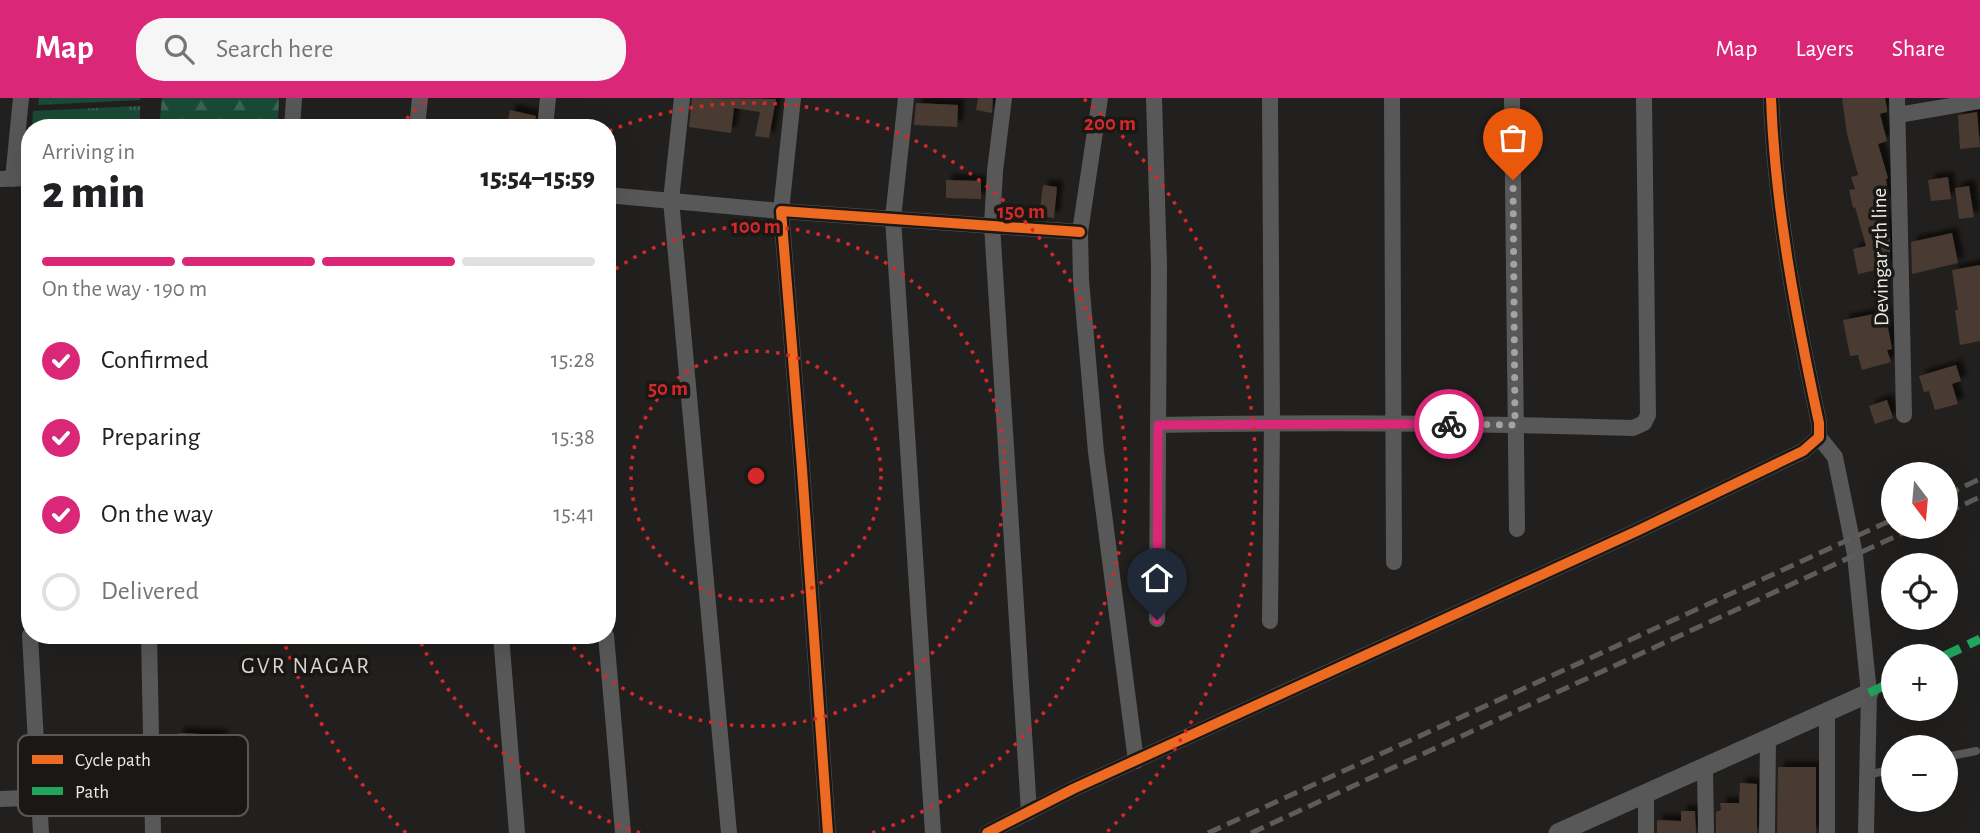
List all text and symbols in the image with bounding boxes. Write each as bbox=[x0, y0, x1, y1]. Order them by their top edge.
search box bbox=[136, 18, 626, 81]
icon: search bbox=[160, 30, 198, 68]
text: Map bbox=[35, 32, 94, 65]
text: Search here bbox=[216, 36, 334, 62]
text: Map bbox=[1715, 37, 1757, 61]
text: Layers bbox=[1795, 37, 1854, 61]
text: Share bbox=[1892, 37, 1945, 61]
pin bbox=[1483, 108, 1543, 180]
text: 200 m bbox=[1084, 113, 1136, 134]
icon: bag bbox=[1494, 119, 1532, 157]
text: Arriving in bbox=[42, 141, 135, 164]
text: 15:54–15:59 bbox=[481, 165, 595, 191]
text: 2 min bbox=[42, 170, 145, 216]
street label: Devingar 7th line bbox=[1869, 188, 1892, 326]
text: 150 m bbox=[997, 201, 1045, 222]
text: 100 m bbox=[731, 216, 781, 237]
text: On the way · 190 m bbox=[42, 278, 207, 301]
icon: check bbox=[42, 342, 80, 380]
text: Confirmed bbox=[101, 347, 209, 373]
text: 15:28 bbox=[551, 349, 595, 372]
text: 50 m bbox=[648, 378, 688, 399]
courier bbox=[1414, 389, 1484, 459]
icon: bike bbox=[1430, 405, 1468, 443]
icon: check bbox=[42, 419, 80, 457]
text: Preparing bbox=[101, 424, 200, 450]
text: 15:38 bbox=[552, 426, 595, 449]
north arrow bbox=[1881, 462, 1958, 539]
map controls bbox=[1881, 462, 1958, 812]
centre of rings bbox=[744, 464, 768, 488]
icon: check bbox=[42, 496, 80, 534]
text: On the way bbox=[101, 501, 213, 527]
text: 15:41 bbox=[553, 503, 595, 526]
pin bbox=[1127, 548, 1187, 620]
button: locate bbox=[1881, 553, 1958, 630]
icon: home bbox=[1138, 559, 1176, 597]
text: Delivered bbox=[101, 578, 199, 604]
button: + bbox=[1881, 644, 1958, 721]
district label: GVR NAGAR bbox=[241, 655, 371, 678]
legend bbox=[18, 735, 248, 816]
button: − bbox=[1881, 735, 1958, 812]
text: Cycle path bbox=[75, 751, 151, 770]
text: Path bbox=[75, 783, 109, 802]

